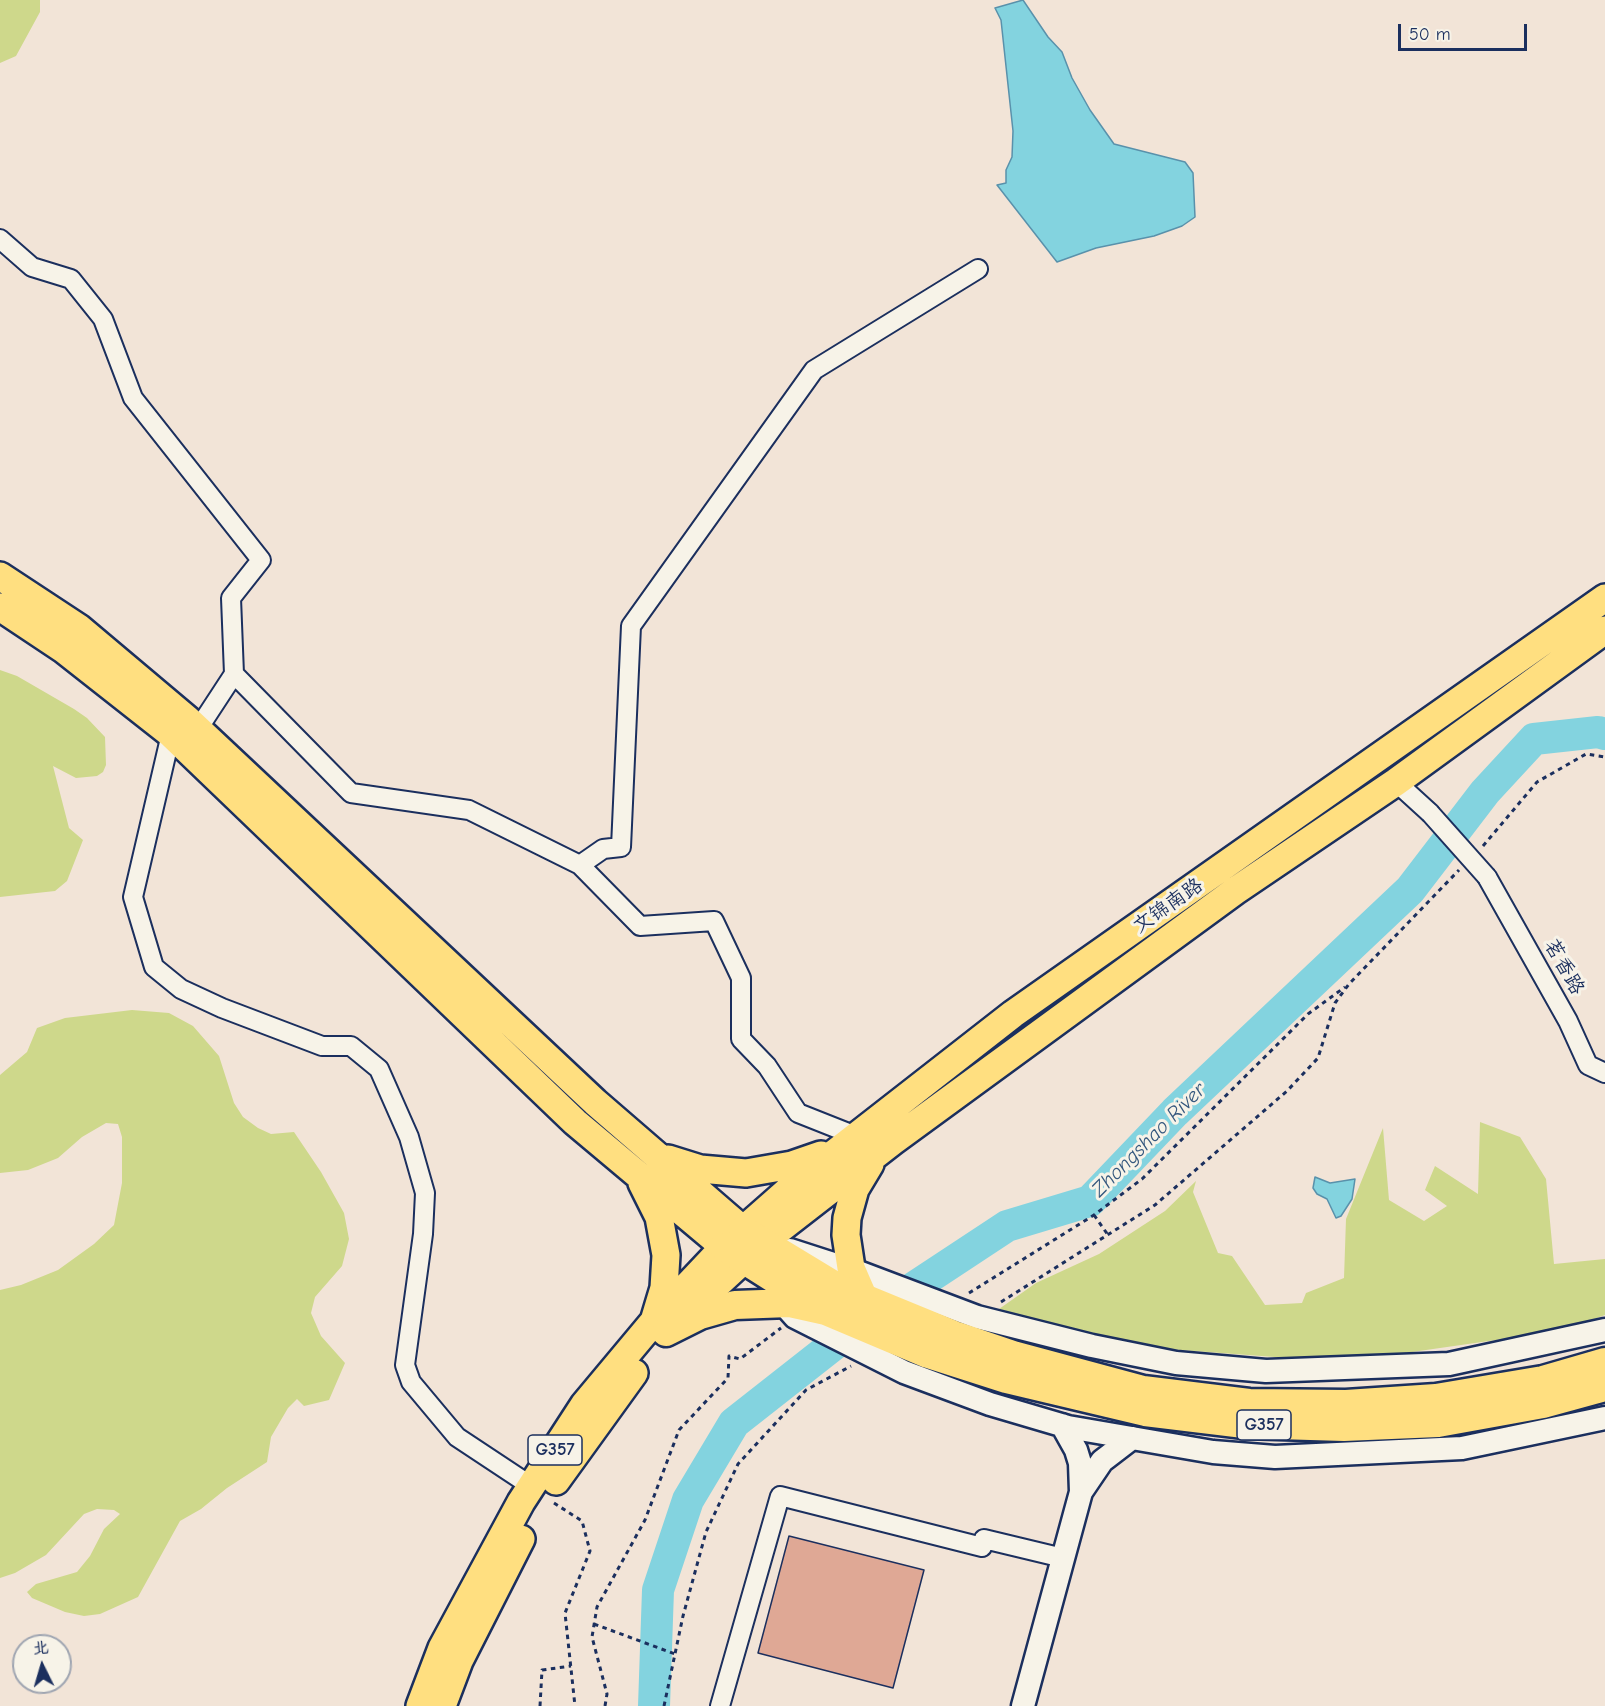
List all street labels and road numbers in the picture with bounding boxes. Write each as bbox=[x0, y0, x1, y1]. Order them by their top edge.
street label: 文锦南路 bbox=[1128, 873, 1208, 939]
street label: 茗香路 bbox=[1539, 935, 1589, 999]
road number: G357 bbox=[1237, 1410, 1291, 1440]
road number: G357 bbox=[528, 1435, 582, 1465]

